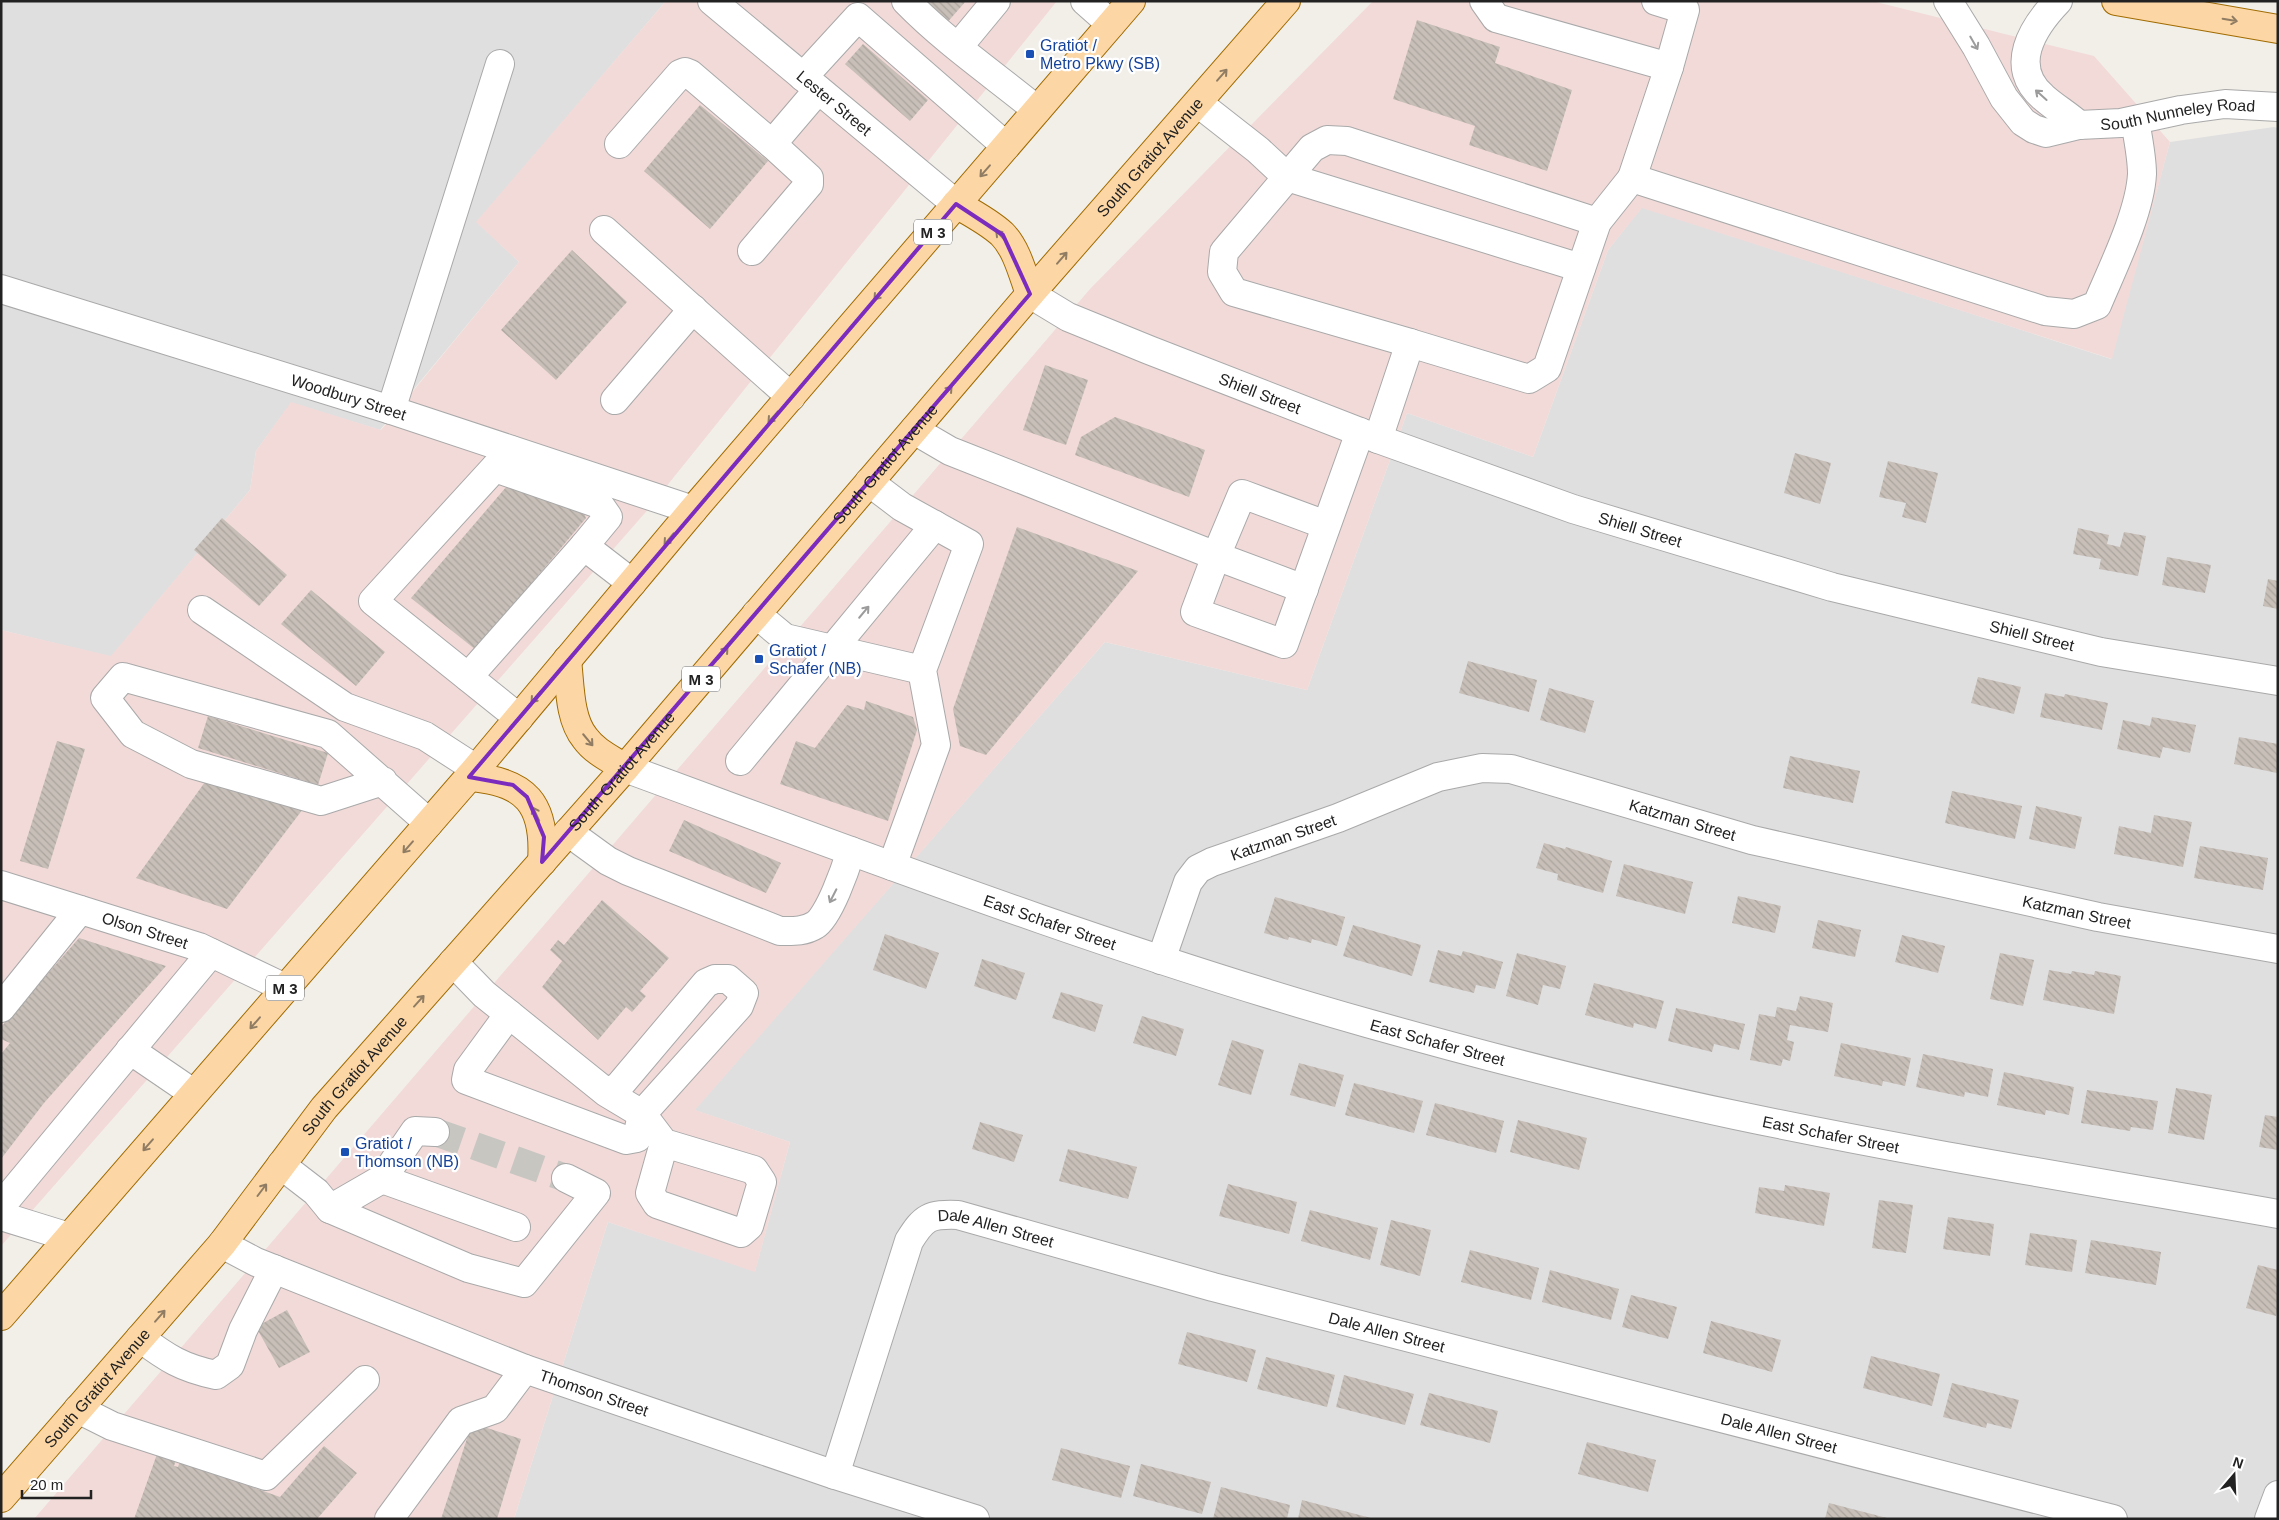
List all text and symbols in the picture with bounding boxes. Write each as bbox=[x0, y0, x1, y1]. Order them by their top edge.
one-way arrow bbox=[2222, 16, 2238, 26]
one-way arrow bbox=[1969, 35, 1979, 49]
place label: Gratiot / Metro Pkwy (SB) bbox=[1040, 37, 1160, 72]
marker: Gratiot / Metro Pkwy (SB) bbox=[1024, 48, 1036, 60]
street label: Lester Street bbox=[794, 67, 875, 139]
one-way arrow bbox=[1216, 69, 1227, 82]
one-way arrow bbox=[2035, 89, 2048, 101]
street label: South Gratiot Avenue bbox=[1093, 94, 1206, 220]
street label: South Nunneley Road bbox=[2100, 95, 2256, 132]
one-way arrow bbox=[979, 164, 990, 177]
road number: M 3 bbox=[914, 220, 952, 244]
one-way arrow bbox=[995, 229, 1007, 242]
one-way arrow bbox=[1056, 251, 1068, 264]
one-way arrow bbox=[873, 288, 885, 301]
street label: Shiell Street bbox=[1217, 370, 1304, 417]
street label: Woodbury Street bbox=[289, 371, 409, 423]
one-way arrow bbox=[941, 385, 952, 398]
street label: South Gratiot Avenue bbox=[829, 400, 941, 527]
one-way arrow bbox=[767, 411, 779, 424]
street label: Shiell Street bbox=[1596, 509, 1685, 550]
one-way arrow bbox=[664, 532, 675, 545]
one-way arrow bbox=[858, 606, 869, 619]
street label: Shiell Street bbox=[1988, 617, 2076, 654]
place label: Gratiot / Schafer (NB) bbox=[769, 642, 861, 677]
one-way arrow bbox=[718, 647, 729, 660]
marker: Gratiot / Schafer (NB) bbox=[753, 653, 765, 665]
road number: M 3 bbox=[682, 666, 720, 692]
one-way arrow bbox=[530, 691, 542, 704]
street label: South Gratiot Avenue bbox=[565, 708, 678, 834]
one-way arrow bbox=[582, 733, 593, 746]
street label: Katzman Street bbox=[1627, 796, 1738, 843]
one-way arrow bbox=[531, 807, 541, 822]
street label: Katzman Street bbox=[1228, 811, 1339, 863]
one-way arrow bbox=[402, 841, 413, 854]
one-way arrow bbox=[828, 889, 838, 904]
street label: East Schafer Street bbox=[982, 891, 1119, 953]
street label: Katzman Street bbox=[2021, 892, 2133, 931]
street label: Olson Street bbox=[100, 909, 191, 952]
road number: M 3 bbox=[266, 976, 304, 1000]
one-way arrow bbox=[413, 995, 424, 1008]
street label: South Gratiot Avenue bbox=[298, 1012, 410, 1138]
one-way arrow bbox=[249, 1016, 261, 1029]
street label: East Schafer Street bbox=[1368, 1016, 1507, 1069]
street label: East Schafer Street bbox=[1761, 1112, 1901, 1156]
place label: Gratiot / Thomson (NB) bbox=[355, 1135, 459, 1170]
one-way arrow bbox=[143, 1139, 154, 1152]
marker: Gratiot / Thomson (NB) bbox=[339, 1146, 351, 1158]
one-way arrow bbox=[257, 1184, 268, 1197]
street label: Dale Allen Street bbox=[937, 1206, 1056, 1250]
street label: Dale Allen Street bbox=[1327, 1309, 1447, 1355]
one-way arrow bbox=[154, 1310, 165, 1323]
street label: South Gratiot Avenue bbox=[41, 1325, 153, 1451]
street label: Thomson Street bbox=[537, 1366, 651, 1419]
street label: Dale Allen Street bbox=[1719, 1410, 1839, 1456]
north arrow bbox=[2209, 1450, 2259, 1500]
text: N bbox=[2231, 1453, 2246, 1472]
scale bar bbox=[22, 1468, 91, 1500]
text: 20 m bbox=[30, 1476, 63, 1493]

